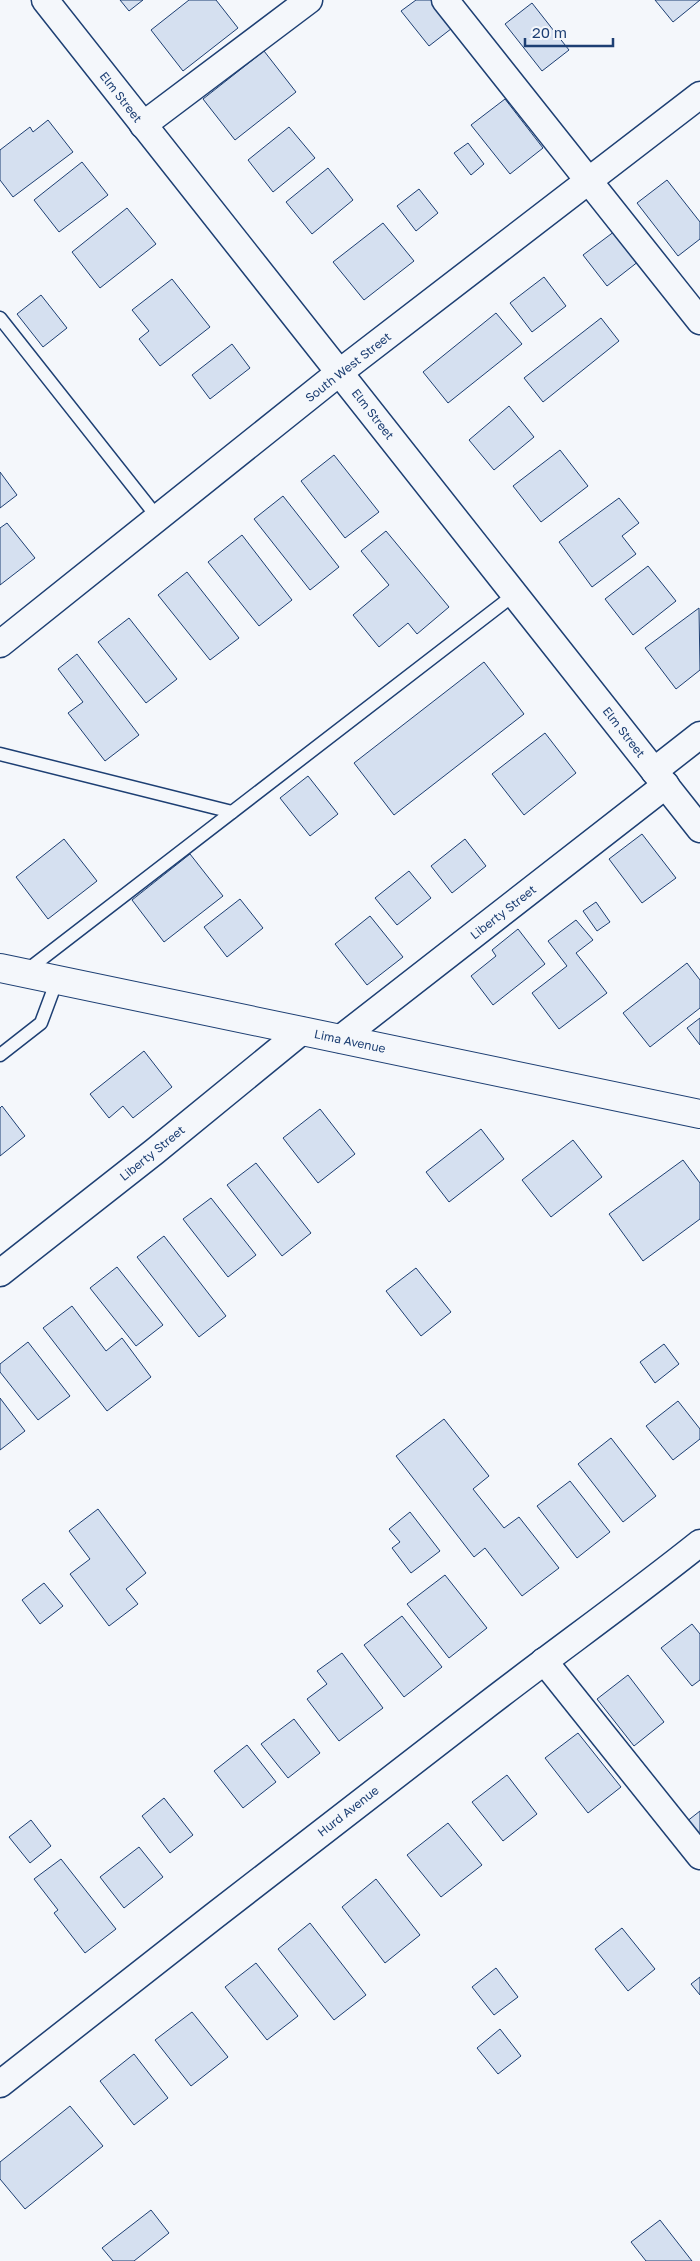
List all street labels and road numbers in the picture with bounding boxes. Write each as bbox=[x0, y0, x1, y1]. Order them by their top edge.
street label: Elm Street bbox=[97, 69, 146, 126]
street label: South West Street bbox=[302, 329, 394, 405]
street label: Elm Street bbox=[349, 386, 398, 443]
street label: Elm Street bbox=[600, 704, 649, 761]
street label: Liberty Street bbox=[467, 881, 539, 942]
street label: Lima Avenue bbox=[313, 1026, 387, 1056]
street label: Liberty Street bbox=[116, 1122, 188, 1184]
street label: Hurd Avenue bbox=[314, 1782, 382, 1840]

